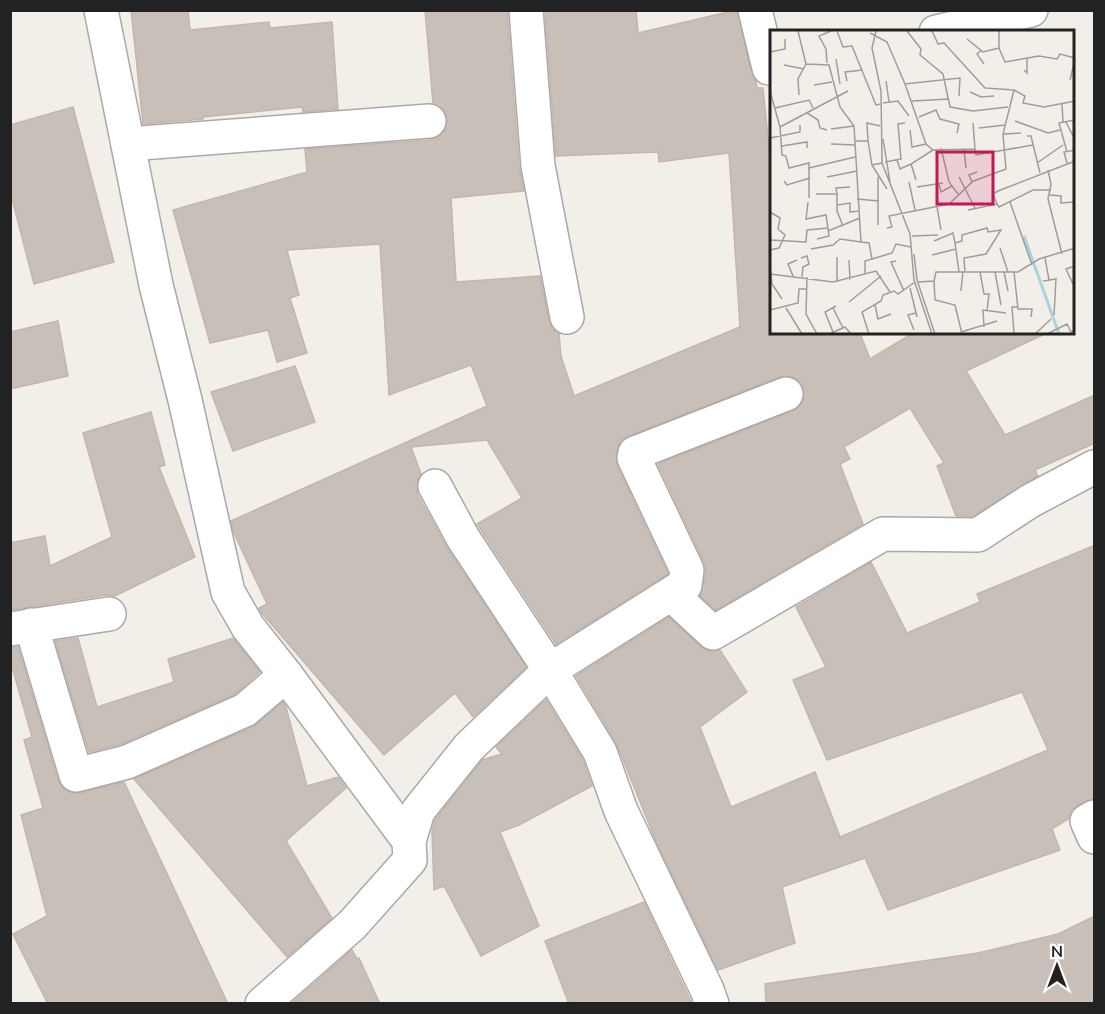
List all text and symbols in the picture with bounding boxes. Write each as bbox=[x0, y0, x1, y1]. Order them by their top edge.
inset map bbox=[770, 30, 1075, 334]
north arrow bbox=[1027, 936, 1087, 996]
text: N bbox=[1051, 941, 1063, 963]

